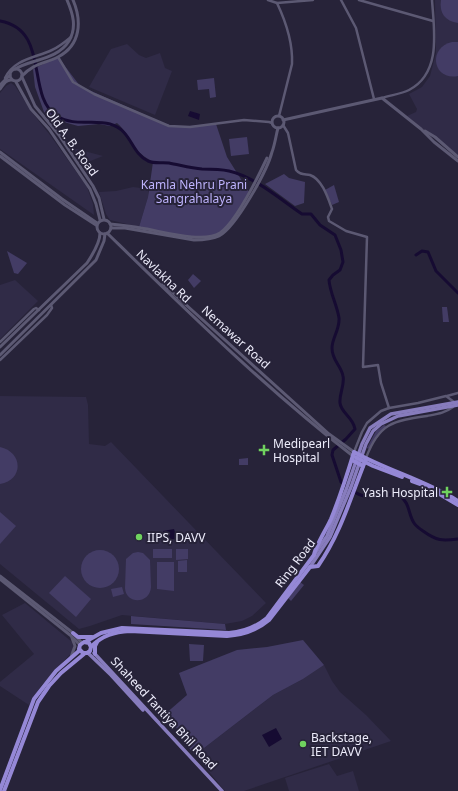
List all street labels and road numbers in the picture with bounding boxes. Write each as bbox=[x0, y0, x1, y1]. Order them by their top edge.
street label: Old A. B. Road bbox=[42, 105, 102, 179]
street label: Navlakha Rd bbox=[133, 245, 195, 307]
street label: Nemawar Road bbox=[198, 302, 274, 372]
street label: Ring Road bbox=[271, 535, 319, 591]
street label: Shaheed Tantiya Bhil Road bbox=[107, 653, 221, 773]

